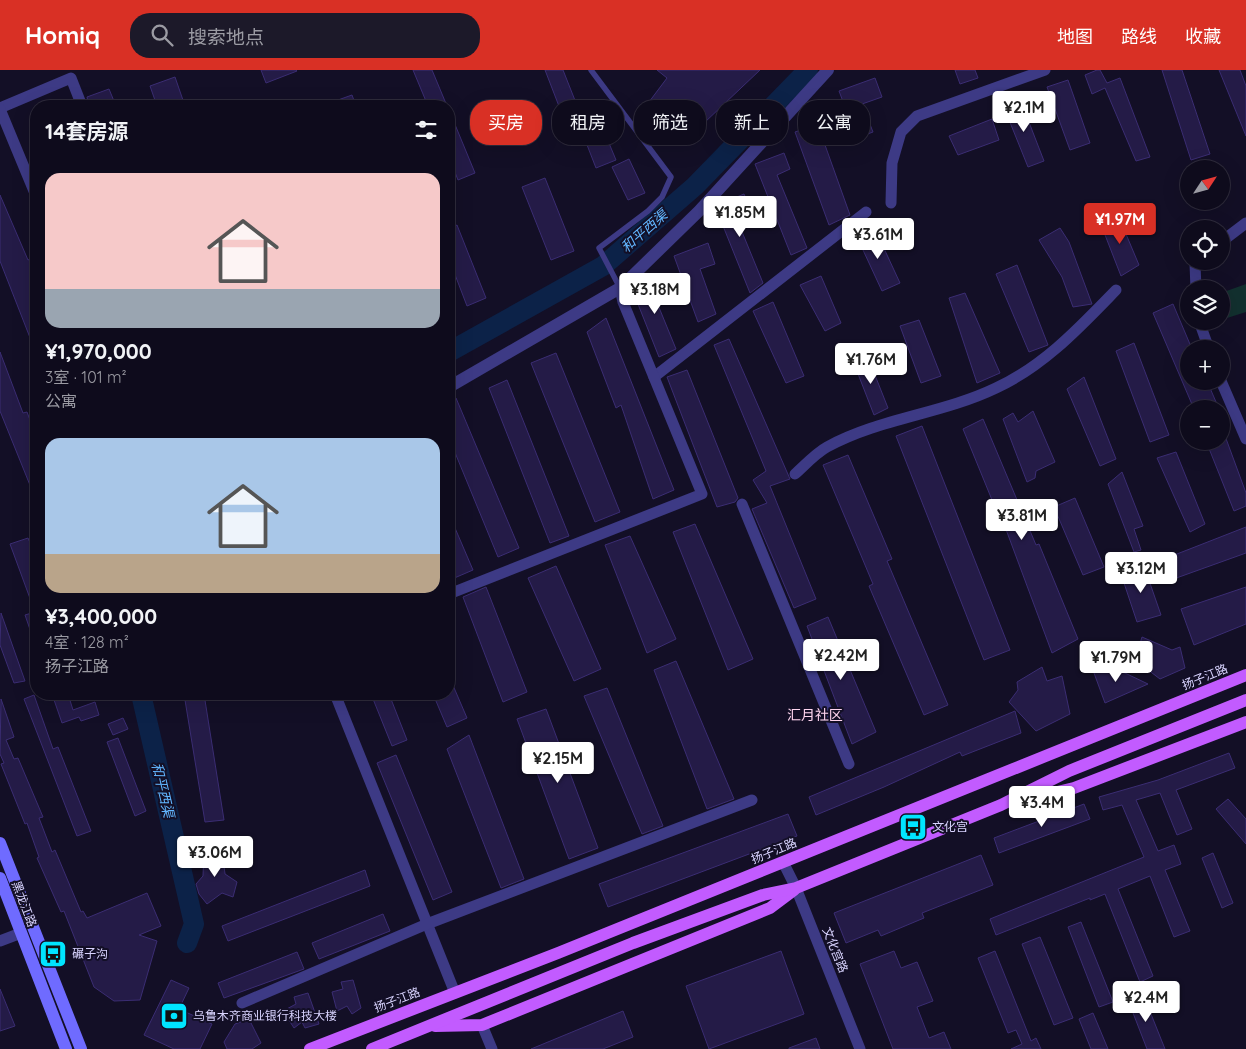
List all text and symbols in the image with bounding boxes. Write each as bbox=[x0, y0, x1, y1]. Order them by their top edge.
search box bbox=[130, 13, 480, 58]
text: Homiq bbox=[25, 20, 100, 50]
icon: search bbox=[148, 21, 176, 49]
text: 搜索地点 bbox=[188, 25, 264, 49]
text: 地图 bbox=[1057, 25, 1093, 48]
text: 路线 bbox=[1121, 25, 1157, 48]
text: 收藏 bbox=[1185, 25, 1221, 48]
pin: ¥2.1M bbox=[989, 90, 1059, 133]
text: ¥2.1M bbox=[1003, 97, 1045, 117]
chip: 买房 bbox=[470, 100, 542, 145]
chip: 租房 bbox=[552, 100, 624, 145]
chip: 筛选 bbox=[634, 100, 706, 145]
chip: 新上 bbox=[716, 100, 788, 145]
chip: 公寓 bbox=[798, 100, 870, 145]
icon: filters bbox=[412, 116, 440, 144]
text: 14套房源 bbox=[45, 118, 129, 144]
north arrow bbox=[1180, 160, 1230, 210]
map controls bbox=[1180, 160, 1230, 450]
pin: ¥1.85M bbox=[699, 196, 781, 238]
text: ¥1.85M bbox=[715, 202, 765, 222]
pin: ¥1.97M bbox=[1079, 202, 1161, 245]
water label: 和平西渠 bbox=[617, 205, 673, 256]
icon: home bbox=[198, 206, 288, 296]
text: ¥1.97M bbox=[1095, 209, 1145, 229]
pin: ¥3.61M bbox=[837, 218, 919, 260]
button: locate bbox=[1180, 220, 1230, 270]
text: ¥3.61M bbox=[853, 224, 903, 244]
pin: ¥3.18M bbox=[614, 272, 696, 315]
text: ¥3.18M bbox=[630, 279, 680, 299]
button: layers bbox=[1180, 280, 1230, 330]
text: ¥1,970,000 bbox=[45, 338, 152, 364]
button: + bbox=[1180, 340, 1230, 390]
pin: ¥1.76M bbox=[830, 342, 912, 385]
text: ¥1.76M bbox=[846, 349, 896, 369]
text: 3室 · 101 m² bbox=[45, 367, 127, 387]
text: 公寓 bbox=[45, 391, 77, 411]
button: − bbox=[1180, 400, 1230, 450]
icon: home bbox=[198, 471, 288, 561]
pin: ¥3.81M bbox=[981, 498, 1063, 541]
text: ¥3.81M bbox=[997, 505, 1047, 525]
pin: ¥3.12M bbox=[1100, 552, 1182, 594]
text: ¥3.12M bbox=[1116, 558, 1166, 578]
text: ¥3,400,000 bbox=[45, 603, 157, 629]
text: 4室 · 128 m² bbox=[45, 632, 129, 652]
pin: ¥2.42M bbox=[800, 638, 882, 681]
pin: ¥1.79M bbox=[1075, 640, 1157, 683]
text: ¥2.42M bbox=[814, 645, 868, 665]
text: ¥1.79M bbox=[1091, 647, 1141, 667]
text: 扬子江路 bbox=[45, 656, 109, 676]
street label: 扬子江路 bbox=[1180, 661, 1230, 692]
district label: 汇月社区 bbox=[787, 706, 843, 724]
pin: ¥2.15M bbox=[517, 742, 599, 784]
text: ¥2.15M bbox=[533, 748, 583, 768]
water label: 和平西渠 bbox=[148, 761, 179, 821]
pin: ¥3.4M bbox=[1007, 786, 1077, 828]
text: ¥3.4M bbox=[1020, 792, 1064, 812]
bus stop icon: 文化宫 bbox=[898, 812, 928, 842]
place label: 文化宫 bbox=[932, 819, 968, 834]
street label: 扬子江路 bbox=[749, 835, 799, 866]
pin: ¥3.06M bbox=[174, 836, 256, 878]
text: ¥3.06M bbox=[188, 842, 242, 862]
street label: 黑龙江路 bbox=[9, 879, 40, 929]
street label: 文化宫路 bbox=[820, 925, 851, 975]
bus stop icon: 碾子沟 bbox=[38, 939, 68, 969]
place label: 碾子沟 bbox=[72, 946, 108, 961]
pin: ¥2.4M bbox=[1111, 980, 1181, 1023]
street label: 扬子江路 bbox=[372, 984, 422, 1015]
text: ¥2.4M bbox=[1124, 987, 1168, 1007]
bank icon: 乌鲁木齐商业银行科技大楼 bbox=[159, 1001, 189, 1031]
place label: 乌鲁木齐商业银行科技大楼 bbox=[193, 1008, 337, 1023]

